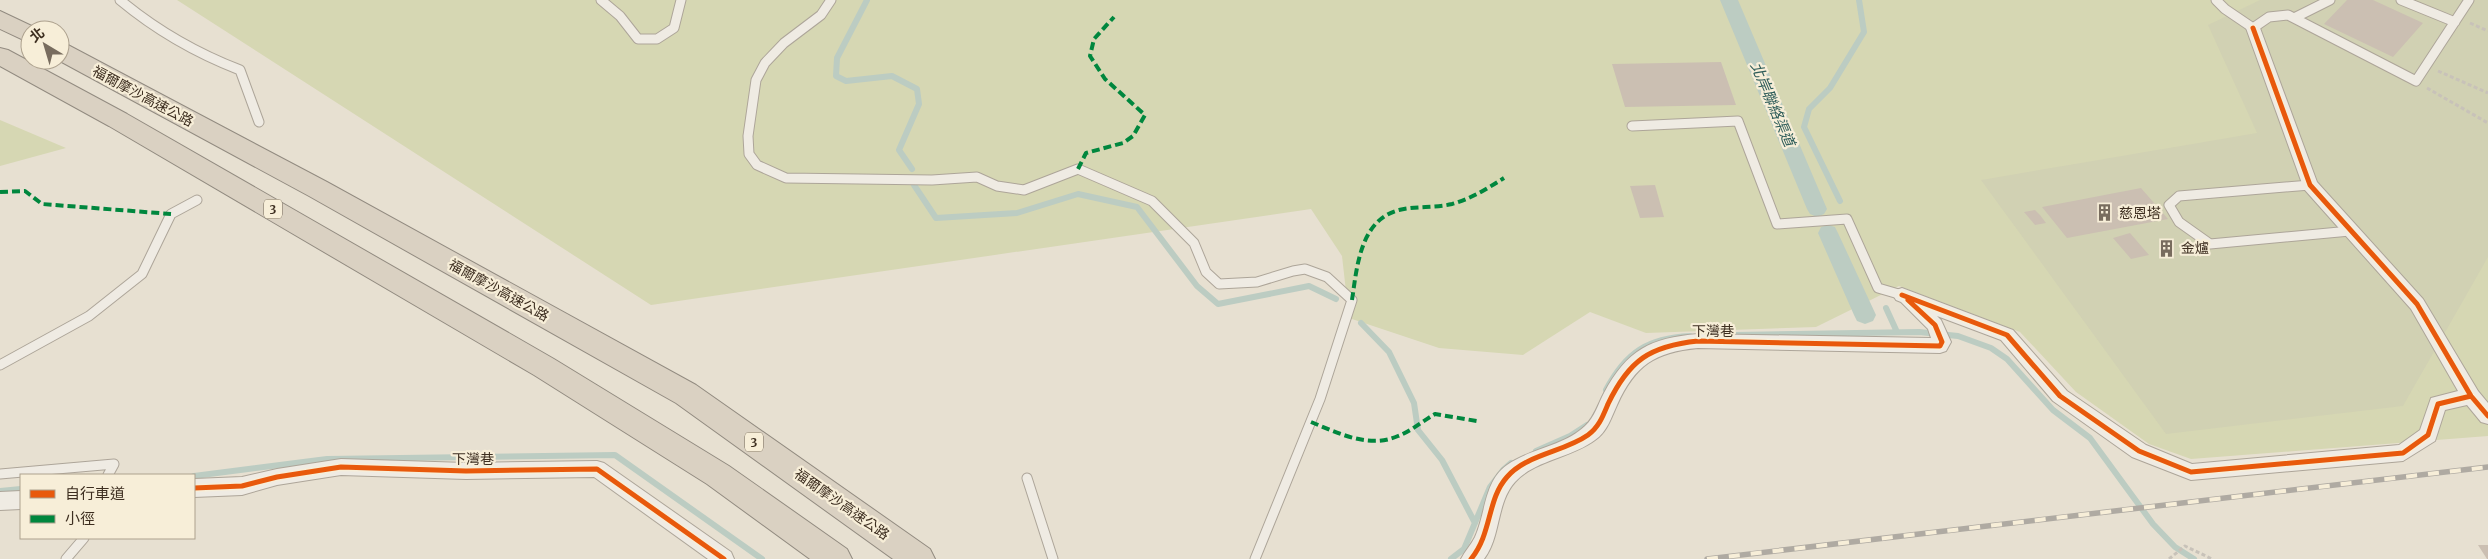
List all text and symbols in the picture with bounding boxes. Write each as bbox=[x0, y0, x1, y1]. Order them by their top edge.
north arrow bbox=[20, 20, 70, 70]
text: 北 bbox=[26, 23, 48, 46]
water label: 北岸聯絡渠道 bbox=[1747, 59, 1800, 151]
street label: 福爾摩沙高速公路 bbox=[89, 62, 197, 130]
road number: 3 bbox=[264, 200, 282, 218]
building icon: 慈恩塔 bbox=[2095, 203, 2115, 223]
place label: 慈恩塔 bbox=[2119, 204, 2161, 222]
building icon: 金爐 bbox=[2157, 238, 2177, 258]
place label: 金爐 bbox=[2181, 239, 2209, 257]
street label: 福爾摩沙高速公路 bbox=[446, 255, 552, 325]
street label: 下灣巷 bbox=[1692, 322, 1734, 340]
road number: 3 bbox=[745, 432, 763, 452]
street label: 下灣巷 bbox=[452, 450, 494, 468]
street label: 福爾摩沙高速公路 bbox=[791, 465, 893, 543]
legend bbox=[20, 474, 195, 539]
text: 自行車道 bbox=[65, 484, 125, 503]
text: 小徑 bbox=[65, 509, 95, 528]

